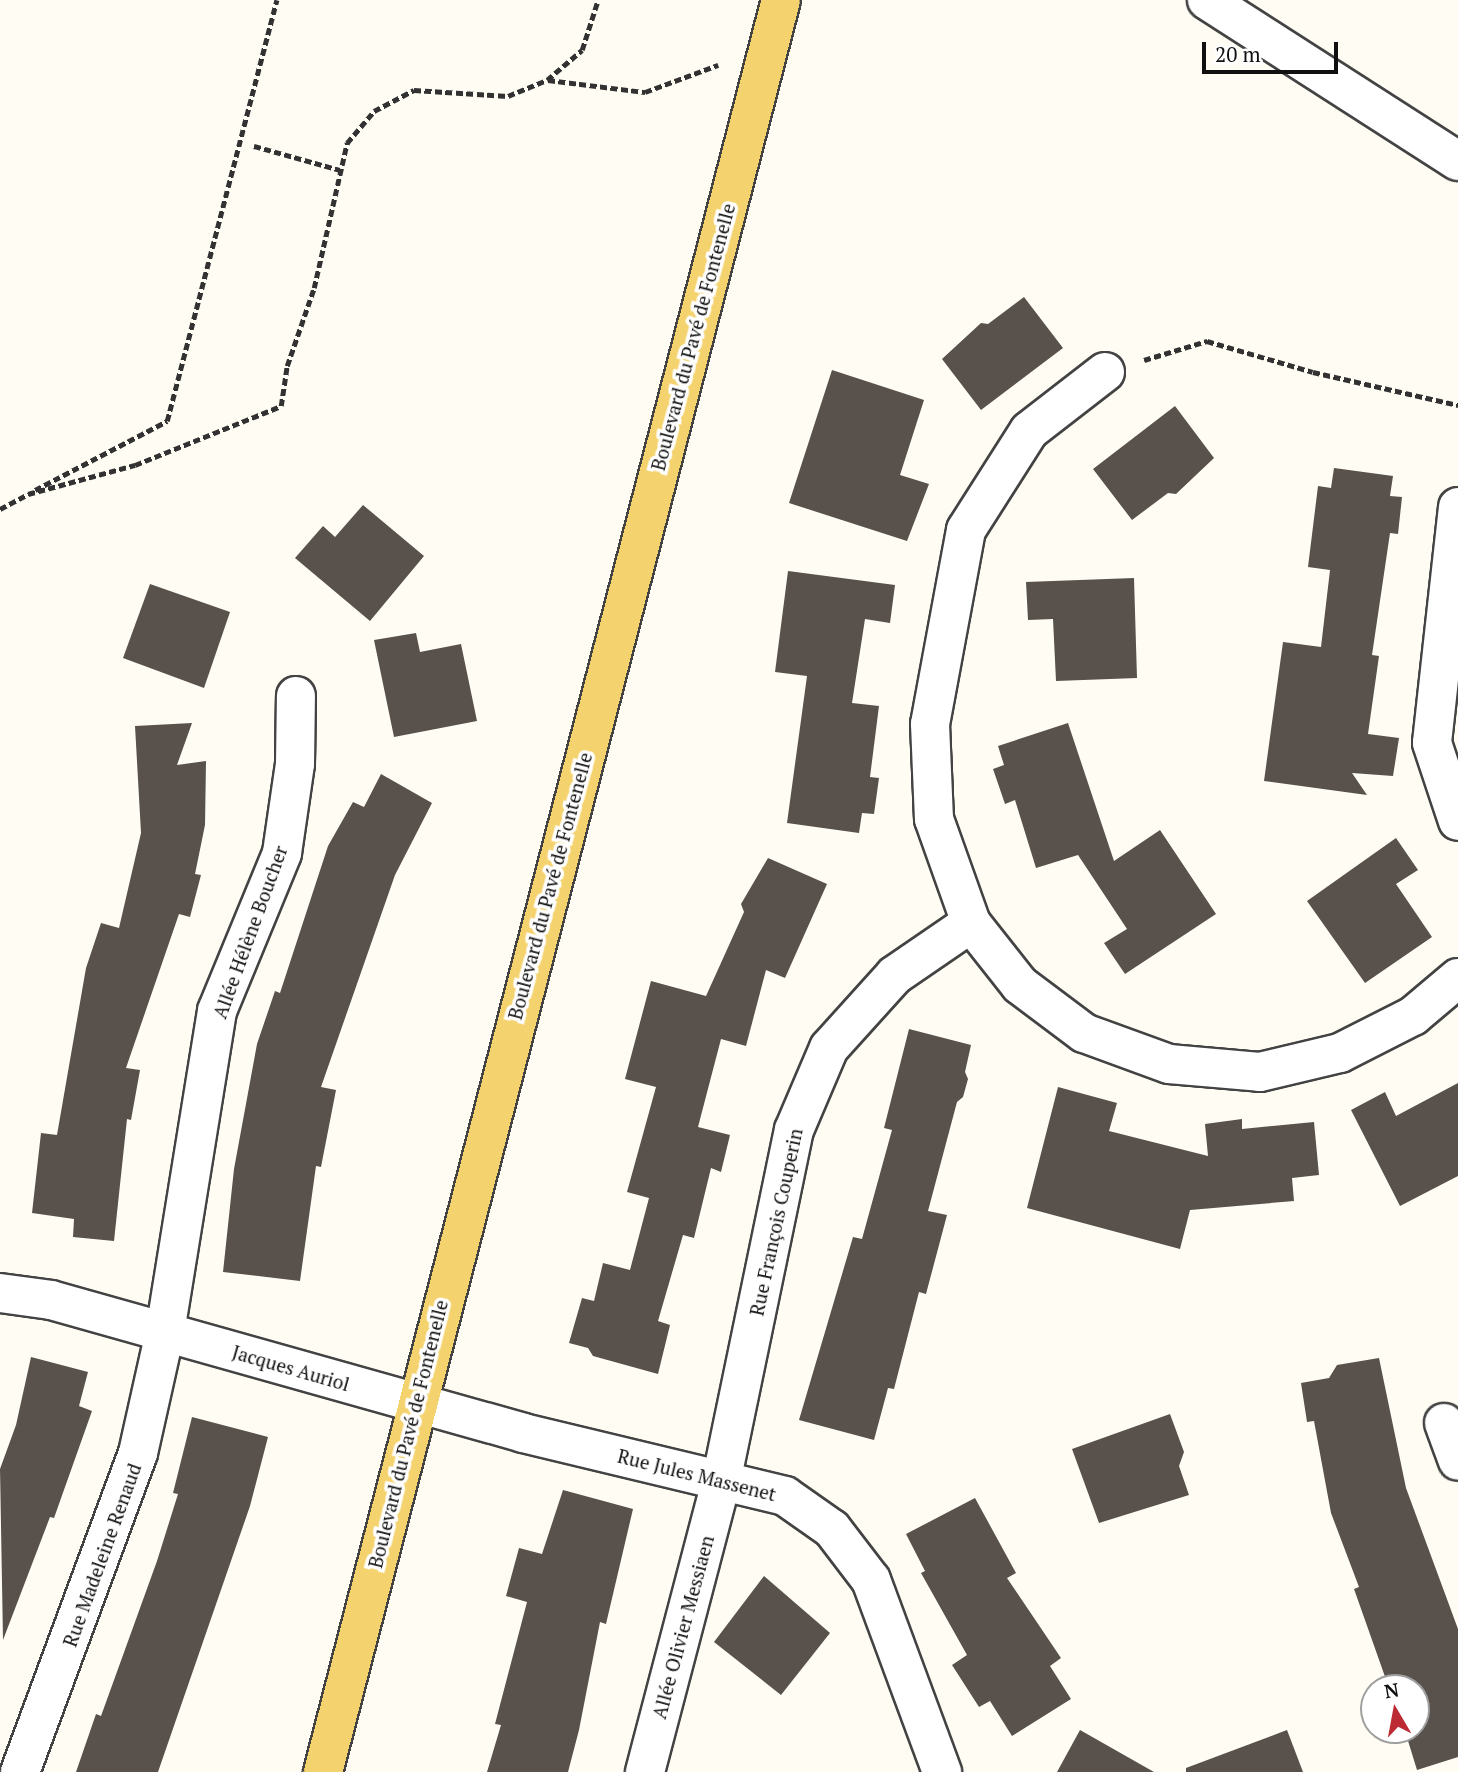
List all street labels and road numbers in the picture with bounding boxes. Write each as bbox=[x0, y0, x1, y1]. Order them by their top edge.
street label: Boulevard du Pavé de Fontenelle bbox=[646, 201, 740, 473]
street label: Boulevard du Pavé de Fontenelle bbox=[503, 750, 597, 1022]
street label: Allée Hélène Boucher bbox=[208, 842, 292, 1022]
street label: Rue François Couperin bbox=[745, 1126, 807, 1318]
street label: Boulevard du Pavé de Fontenelle bbox=[364, 1298, 452, 1570]
street label: Jacques Auriol bbox=[229, 1340, 353, 1396]
street label: Rue Jules Massenet bbox=[615, 1444, 779, 1506]
street label: Rue Madeleine Renaud bbox=[58, 1460, 146, 1650]
street label: Allée Olivier Messiaen bbox=[648, 1533, 718, 1721]

